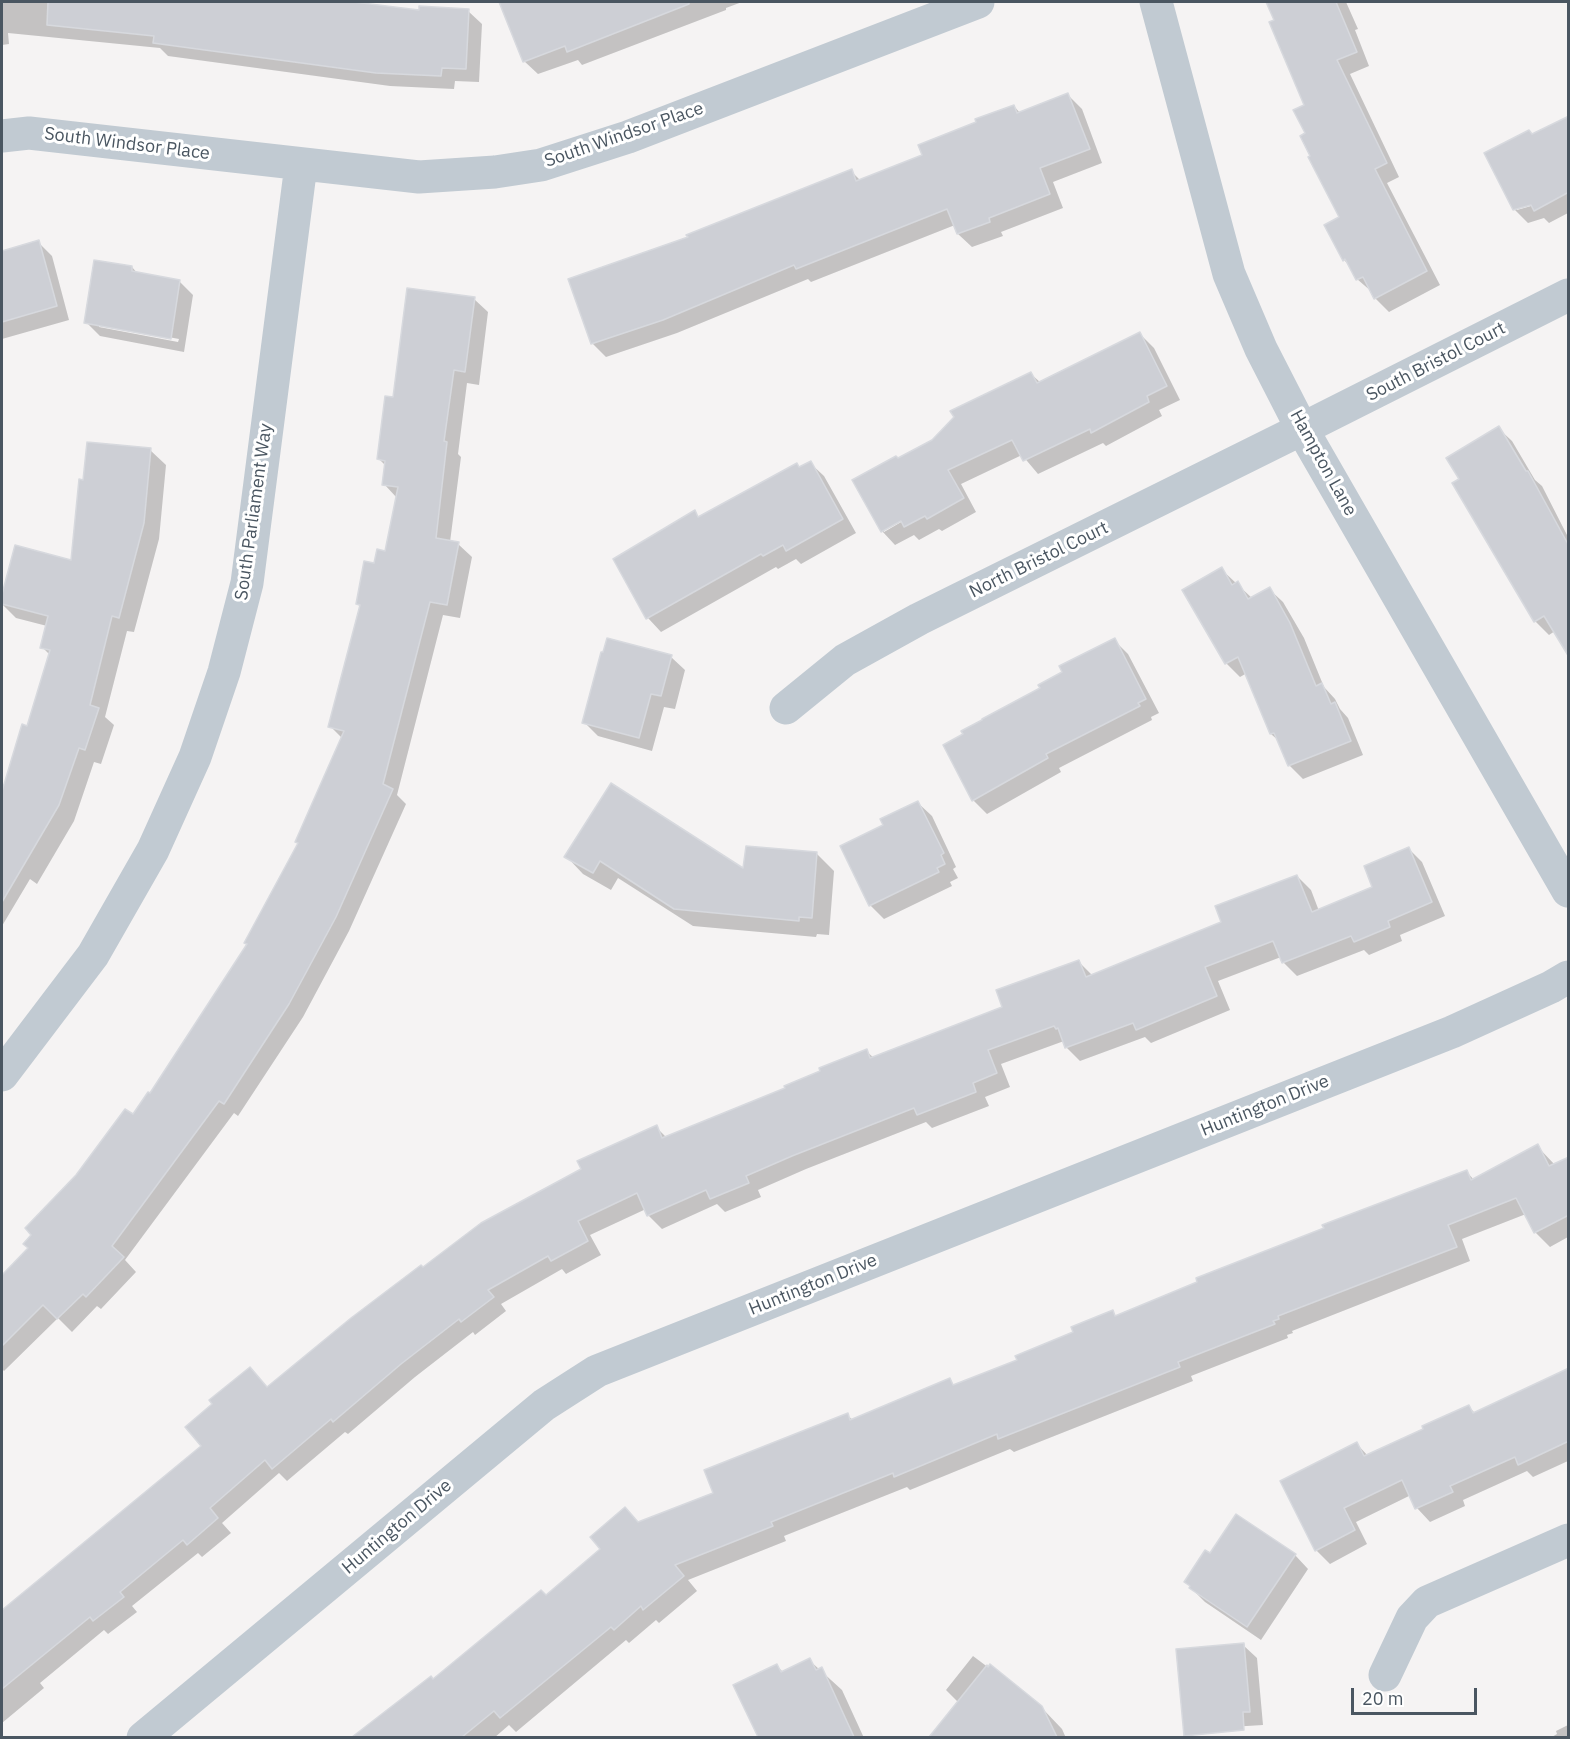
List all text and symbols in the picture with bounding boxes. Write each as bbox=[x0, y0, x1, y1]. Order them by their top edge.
street label: South Windsor Place bbox=[542, 98, 706, 172]
street label: South Windsor Place bbox=[43, 123, 211, 165]
street label: South Bristol Court bbox=[1363, 318, 1509, 406]
street label: Hampton Lane bbox=[1285, 406, 1361, 520]
street label: South Parliament Way bbox=[231, 422, 277, 602]
street label: North Bristol Court bbox=[966, 517, 1112, 603]
street label: Huntington Drive bbox=[1198, 1070, 1332, 1142]
street label: Huntington Drive bbox=[746, 1249, 880, 1321]
street label: Huntington Drive bbox=[338, 1475, 456, 1579]
scale bar bbox=[1354, 1676, 1480, 1714]
text: 20 m bbox=[1362, 1687, 1404, 1710]

